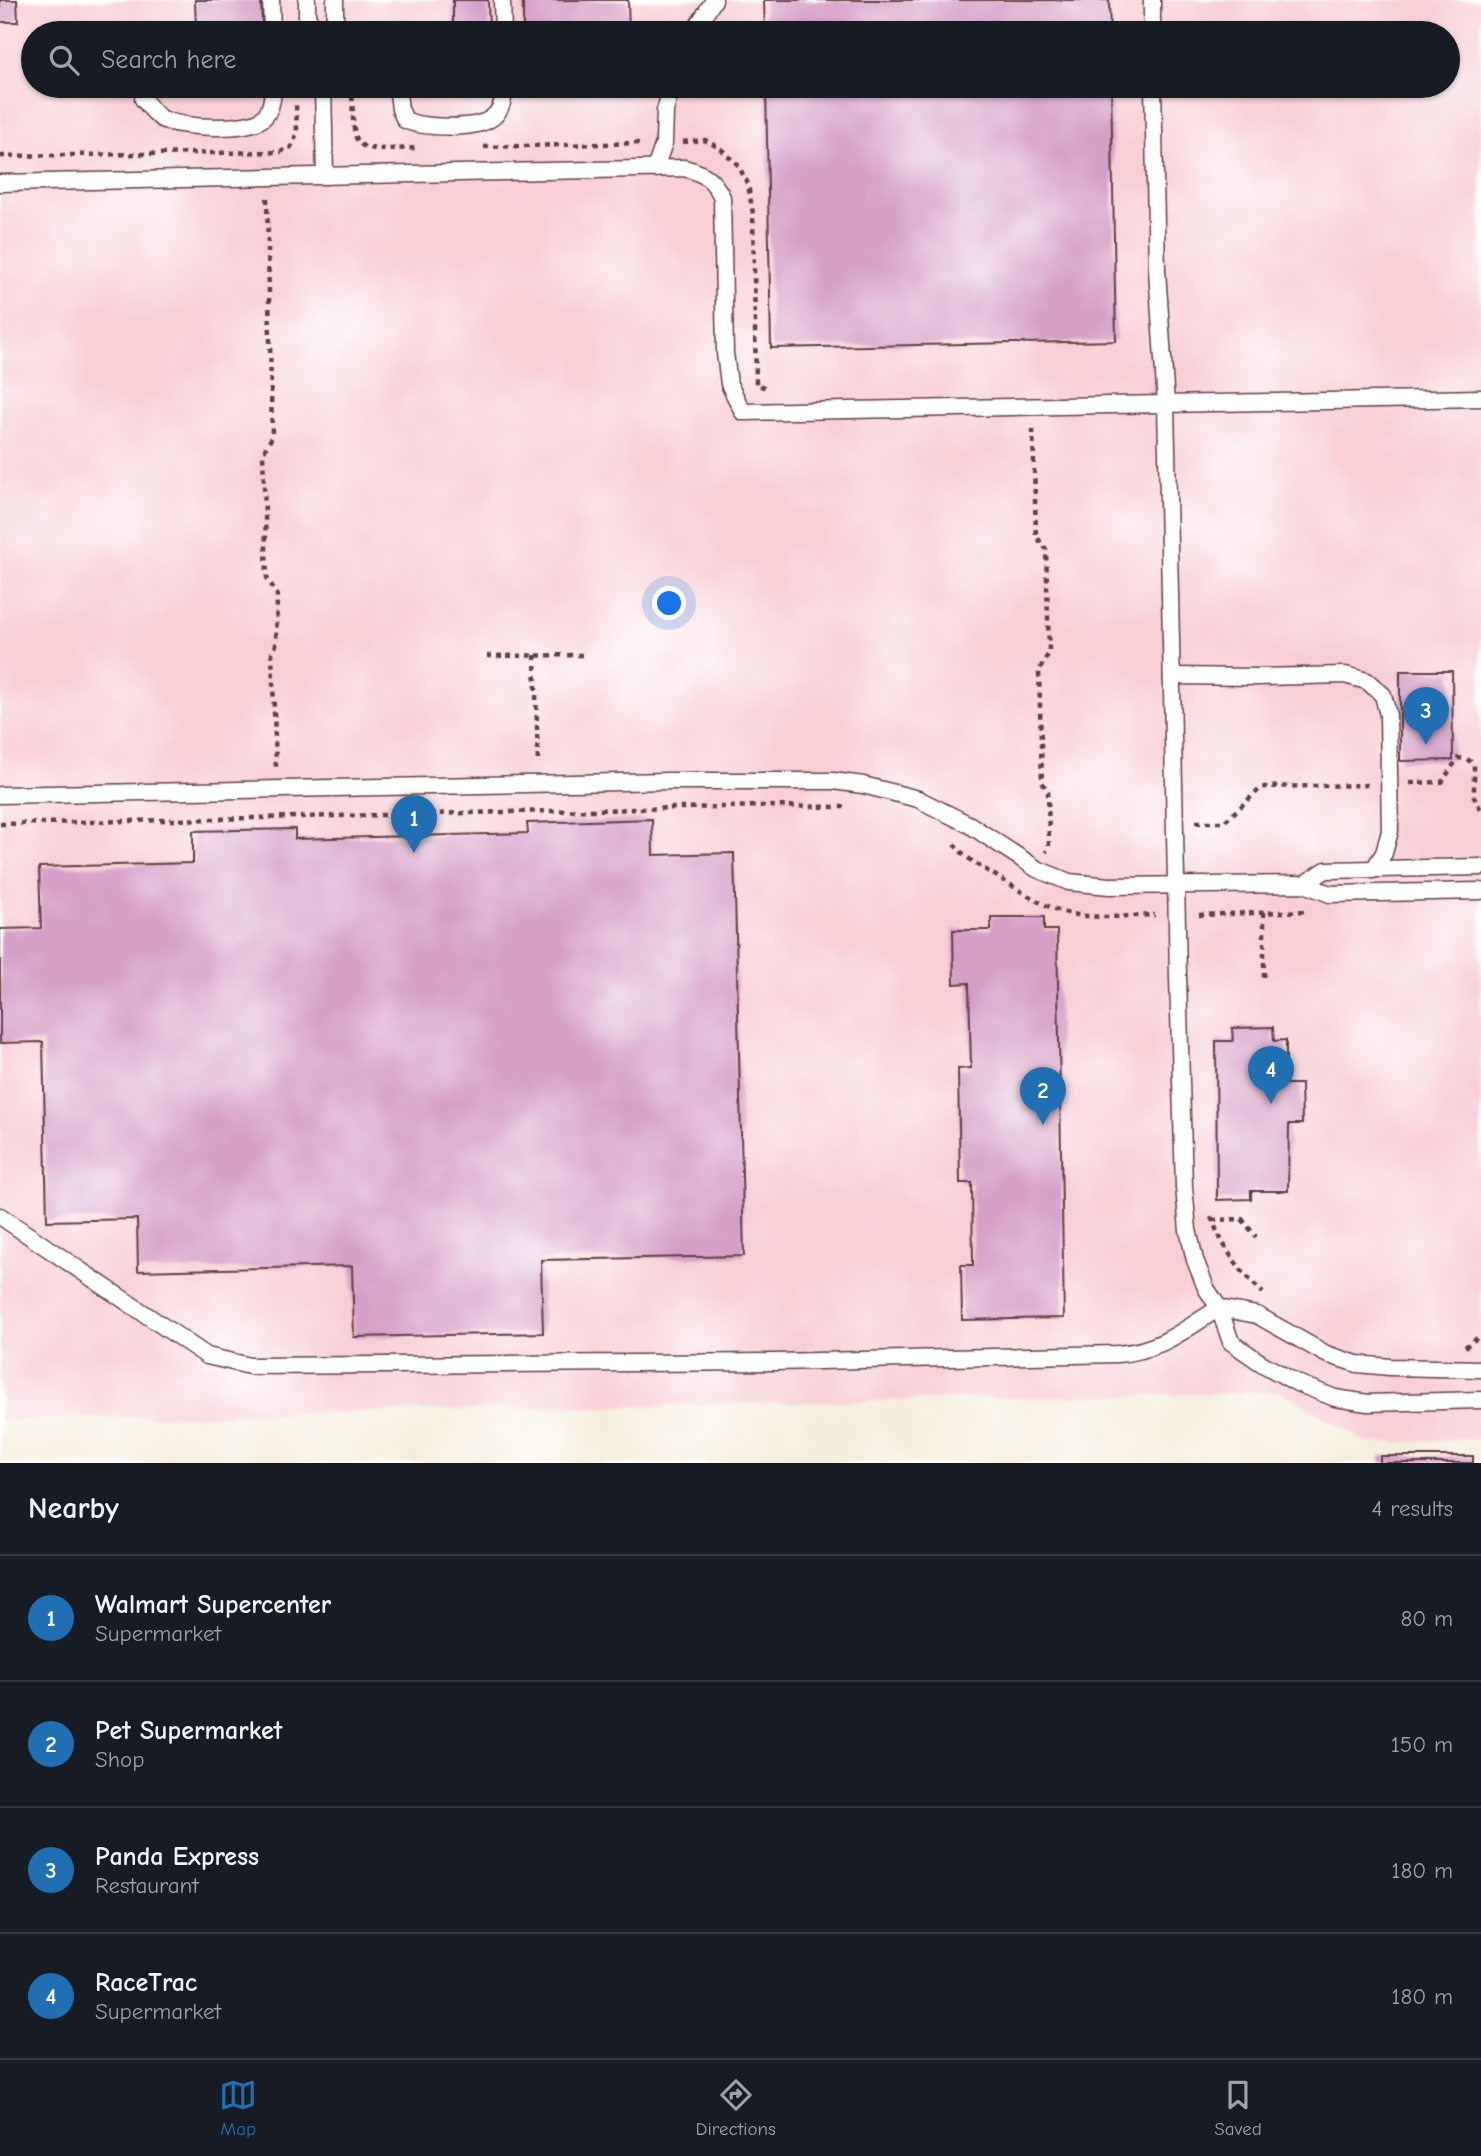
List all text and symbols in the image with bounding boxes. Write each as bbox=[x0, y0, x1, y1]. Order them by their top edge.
search box bbox=[21, 21, 1460, 98]
icon: search bbox=[45, 41, 83, 79]
text: Search here bbox=[101, 45, 236, 75]
your location bbox=[652, 586, 686, 620]
pin: 3 bbox=[1403, 687, 1449, 745]
pin: 1 bbox=[391, 795, 437, 853]
pin: 4 bbox=[1248, 1046, 1294, 1104]
pin: 2 bbox=[1020, 1067, 1066, 1125]
text: Nearby bbox=[28, 1491, 119, 1526]
text: 4 results bbox=[1371, 1495, 1453, 1522]
text: Walmart Supercenter bbox=[95, 1590, 331, 1620]
text: 1 bbox=[46, 1605, 56, 1632]
text: 80 m bbox=[1400, 1605, 1453, 1632]
text: Supermarket bbox=[95, 1620, 221, 1647]
text: Pet Supermarket bbox=[95, 1716, 282, 1746]
text: 2 bbox=[45, 1731, 57, 1758]
text: 150 m bbox=[1391, 1731, 1453, 1758]
text: Shop bbox=[95, 1746, 144, 1773]
text: Panda Express bbox=[95, 1842, 259, 1872]
text: 3 bbox=[45, 1857, 57, 1884]
text: 180 m bbox=[1391, 1857, 1453, 1884]
text: Restaurant bbox=[95, 1872, 199, 1899]
text: RaceTrac bbox=[95, 1968, 197, 1998]
text: 4 bbox=[46, 1983, 56, 2010]
text: 180 m bbox=[1391, 1983, 1453, 2010]
text: Supermarket bbox=[95, 1998, 221, 2025]
tab: Map bbox=[219, 2076, 257, 2140]
tab: Directions bbox=[696, 2076, 776, 2140]
tab: Saved bbox=[1214, 2076, 1262, 2140]

